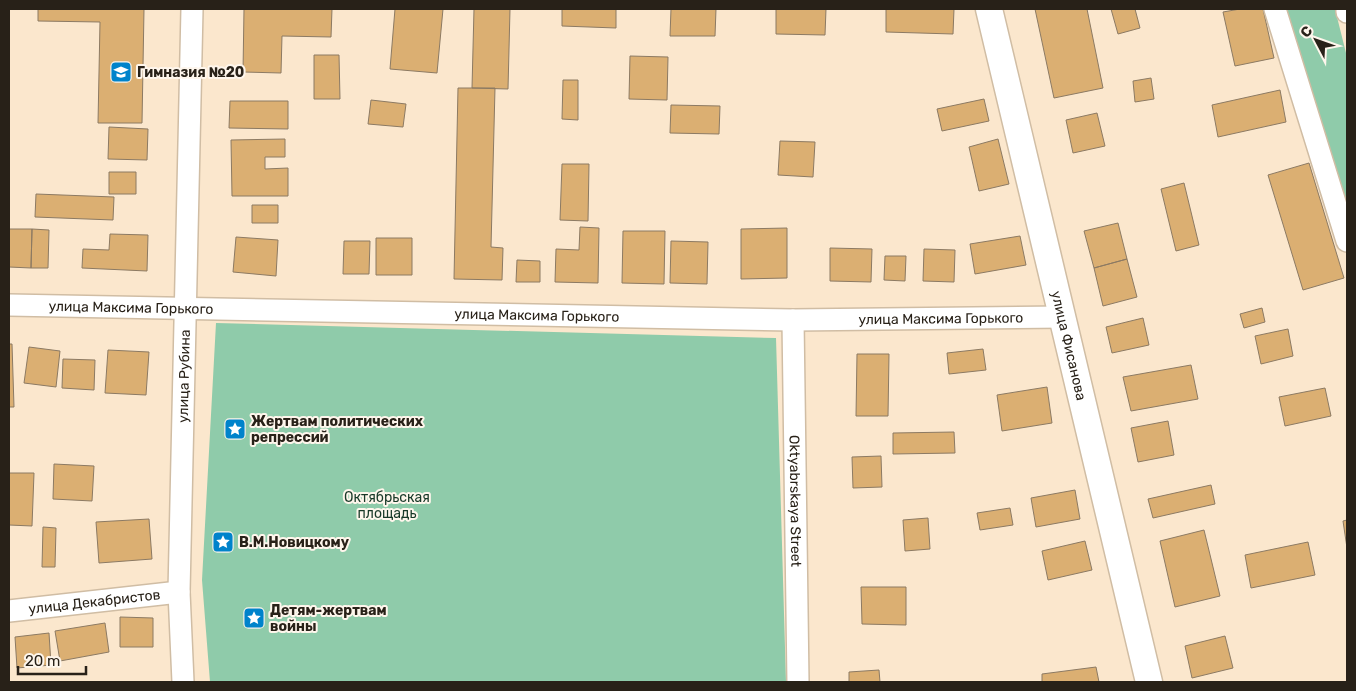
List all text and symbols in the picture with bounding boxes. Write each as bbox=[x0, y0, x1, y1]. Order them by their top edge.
north arrow bbox=[1291, 15, 1341, 65]
text: С bbox=[1297, 22, 1316, 41]
school or university icon: Гимназия №20 bbox=[109, 60, 133, 84]
place label: Гимназия №20 bbox=[137, 64, 244, 81]
street label: улица Фисанова bbox=[1048, 289, 1090, 402]
street label: улица Максима Горького bbox=[48, 297, 214, 317]
street label: улица Максима Горького bbox=[454, 305, 620, 325]
street label: улица Максима Горького bbox=[858, 309, 1023, 328]
street label: улица Рубина bbox=[174, 329, 193, 423]
place label: Жертвам политических репрессий bbox=[251, 413, 424, 446]
place icon: Жертвам политических репрессий bbox=[223, 417, 247, 441]
street label: Oktyabrskaya Street bbox=[786, 435, 805, 568]
park label: Октябрьская площадь bbox=[344, 489, 430, 522]
place icon: В.М.Новицкому bbox=[211, 530, 235, 554]
place label: В.М.Новицкому bbox=[239, 534, 350, 551]
street label: улица Декабристов bbox=[28, 586, 161, 617]
place label: Детям-жертвам войны bbox=[270, 602, 387, 635]
place icon: Детям-жертвам войны bbox=[242, 606, 266, 630]
scale bar bbox=[18, 644, 85, 676]
text: 20 m bbox=[25, 652, 60, 670]

